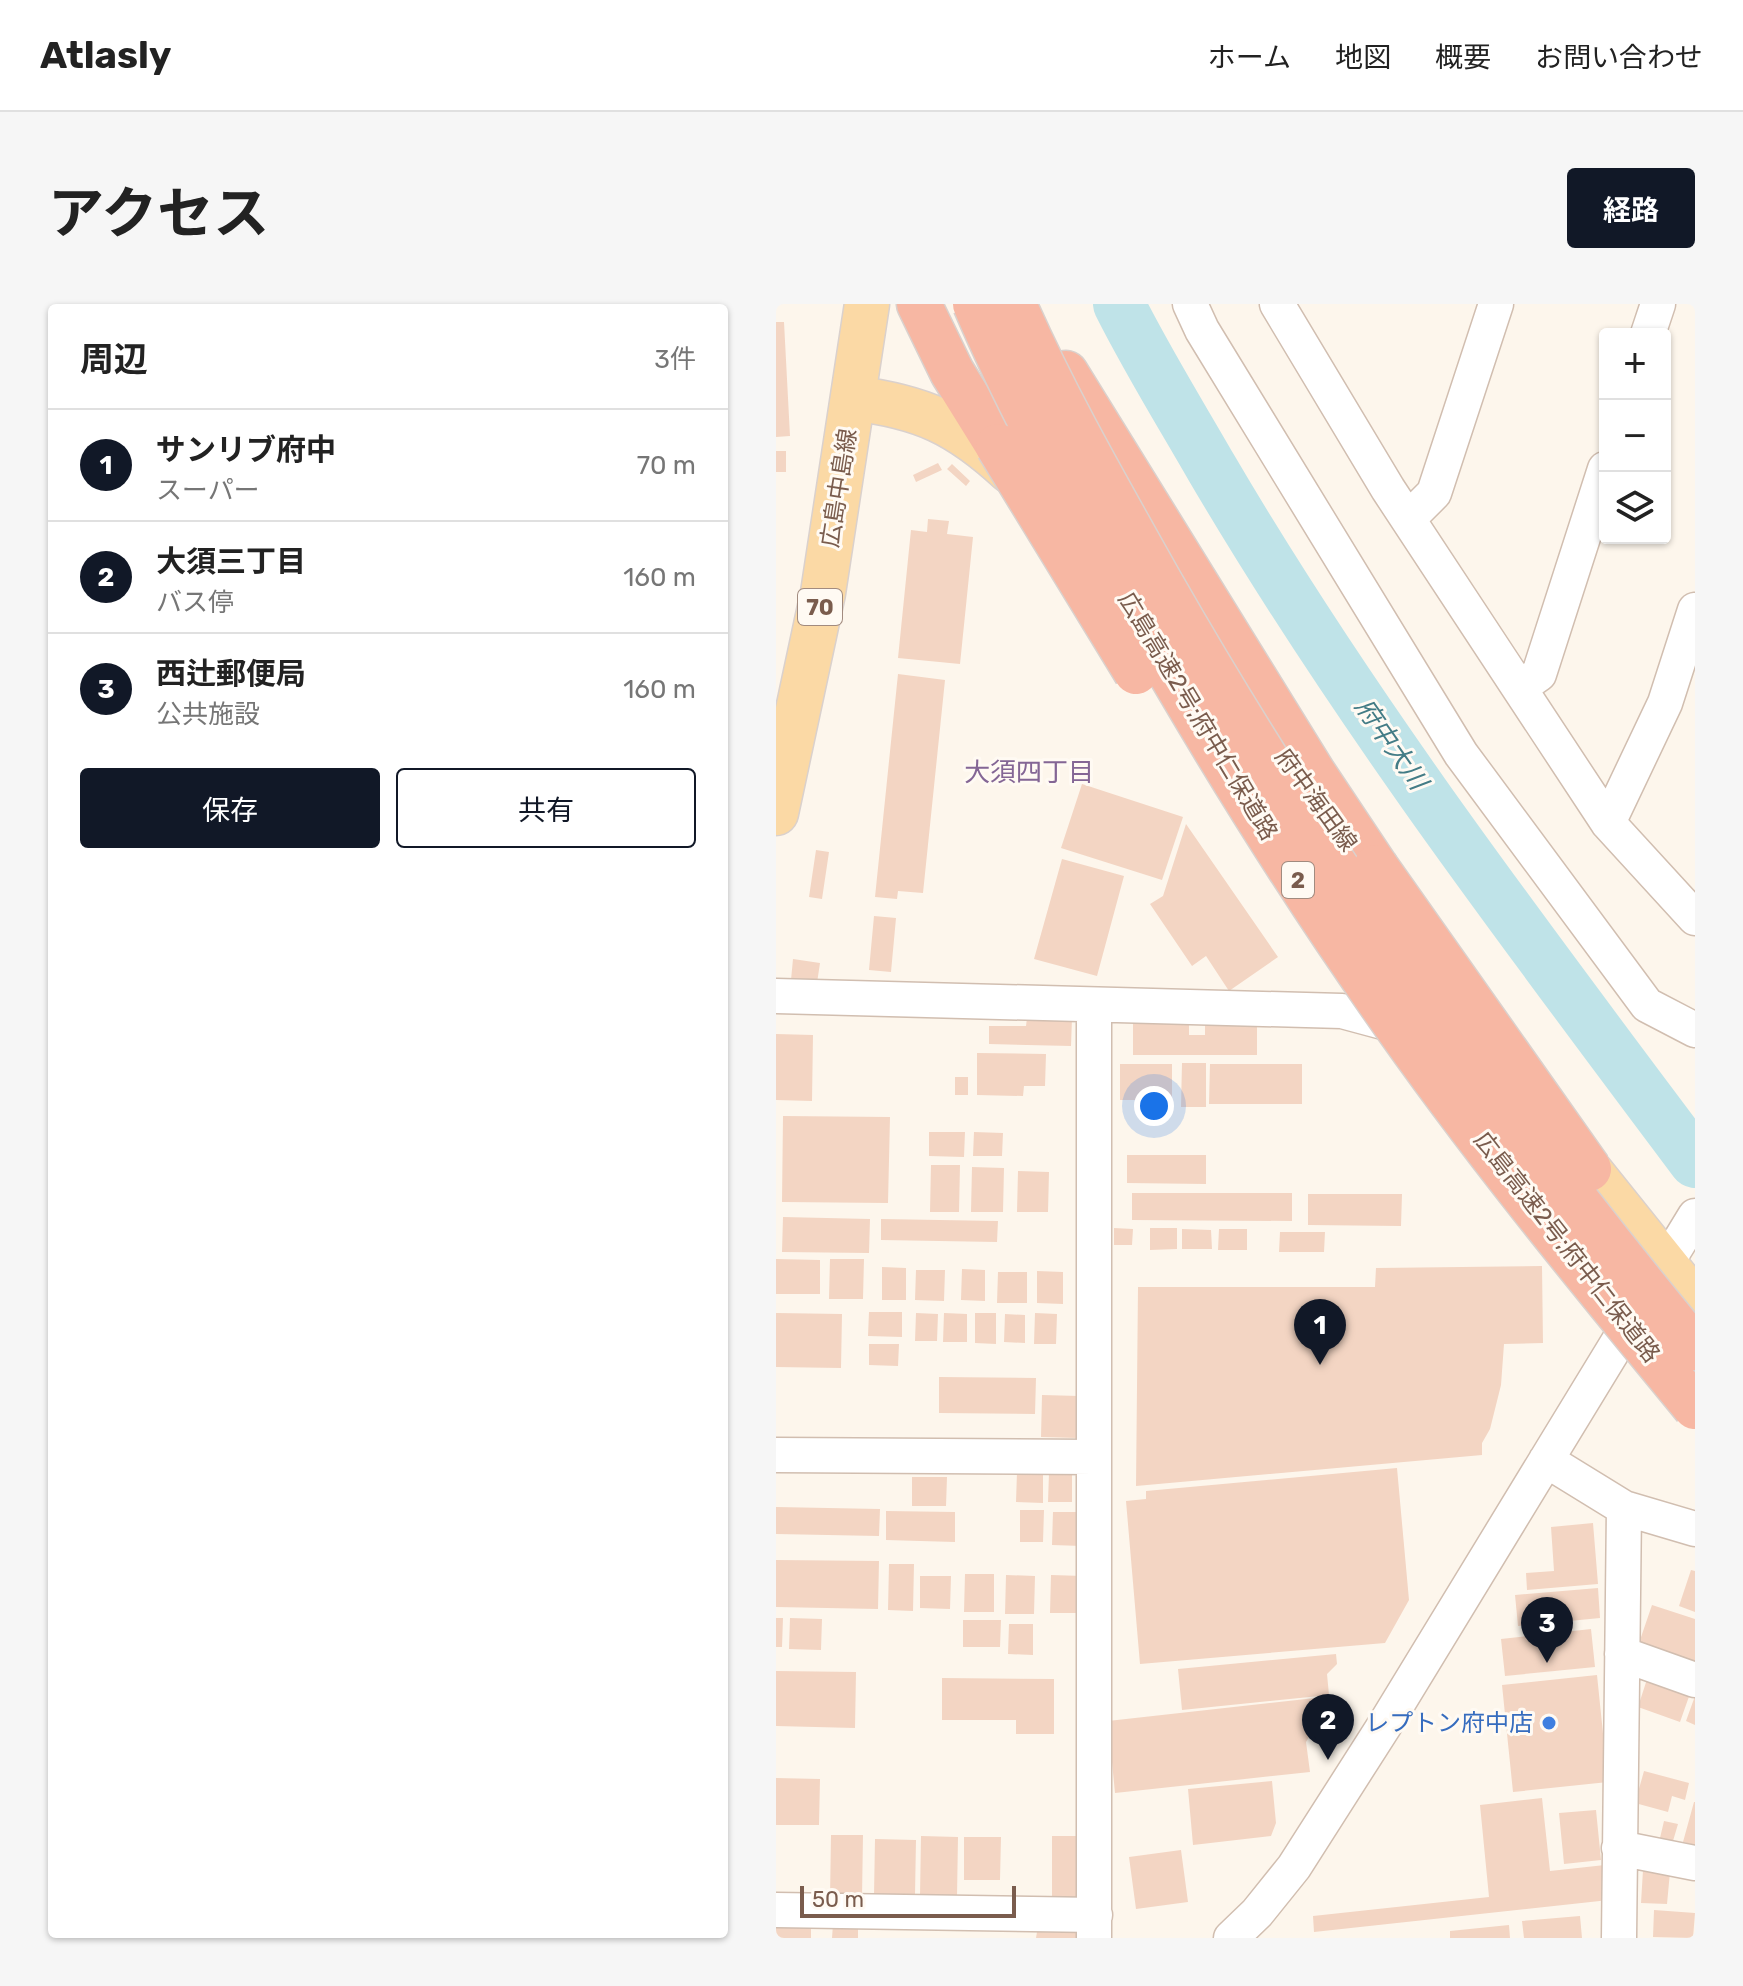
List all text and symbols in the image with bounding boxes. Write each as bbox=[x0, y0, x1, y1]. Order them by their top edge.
text: Atlasly bbox=[40, 32, 172, 78]
text: ホーム bbox=[1208, 41, 1291, 74]
text: 地図 bbox=[1335, 41, 1391, 74]
text: 概要 bbox=[1435, 41, 1491, 74]
text: お問い合わせ bbox=[1535, 41, 1703, 74]
button: 経路 bbox=[1567, 168, 1695, 248]
text: アクセス bbox=[48, 181, 269, 247]
map controls bbox=[1599, 328, 1671, 544]
button: + bbox=[1599, 328, 1671, 400]
text: 周辺 bbox=[80, 339, 148, 380]
text: 3件 bbox=[654, 344, 696, 375]
button: − bbox=[1599, 400, 1671, 472]
street label: 広島中島線 bbox=[816, 427, 862, 549]
text: サンリブ府中 bbox=[156, 432, 336, 468]
text: 1 bbox=[100, 450, 112, 481]
text: 70 m bbox=[637, 450, 696, 481]
button: layers bbox=[1599, 472, 1671, 544]
text: スーパー bbox=[156, 475, 260, 506]
text: 大須三丁目 bbox=[156, 544, 306, 580]
text: 2 bbox=[98, 562, 114, 593]
text: 160 m bbox=[623, 562, 696, 593]
text: バス停 bbox=[156, 587, 234, 618]
street label: 広島高速2号;府中仁保道路 bbox=[1113, 587, 1283, 845]
road number: 70 bbox=[798, 589, 842, 625]
text: 西辻郵便局 bbox=[156, 656, 306, 692]
text: 3 bbox=[97, 674, 115, 705]
text: 160 m bbox=[623, 674, 696, 705]
water label: 府中大川 bbox=[1348, 693, 1435, 798]
text: 公共施設 bbox=[156, 699, 260, 730]
street label: 府中海田線 bbox=[1269, 743, 1363, 857]
district label: 大須四丁目 bbox=[964, 757, 1094, 788]
button: 保存 bbox=[80, 768, 380, 848]
button: 共有 bbox=[396, 768, 696, 848]
road number: 2 bbox=[1282, 862, 1314, 898]
your location bbox=[1134, 1086, 1174, 1126]
street label: 広島高速2号;府中仁保道路 bbox=[1468, 1126, 1666, 1368]
pin: 1 bbox=[1294, 1299, 1346, 1365]
pin: 3 bbox=[1521, 1597, 1573, 1663]
pin: 2 bbox=[1302, 1694, 1354, 1760]
place label: レプトン府中店 bbox=[1365, 1709, 1533, 1737]
marker: レプトン府中店 bbox=[1540, 1714, 1558, 1732]
scale bar bbox=[800, 1882, 1016, 1918]
text: 50 m bbox=[812, 1886, 864, 1913]

